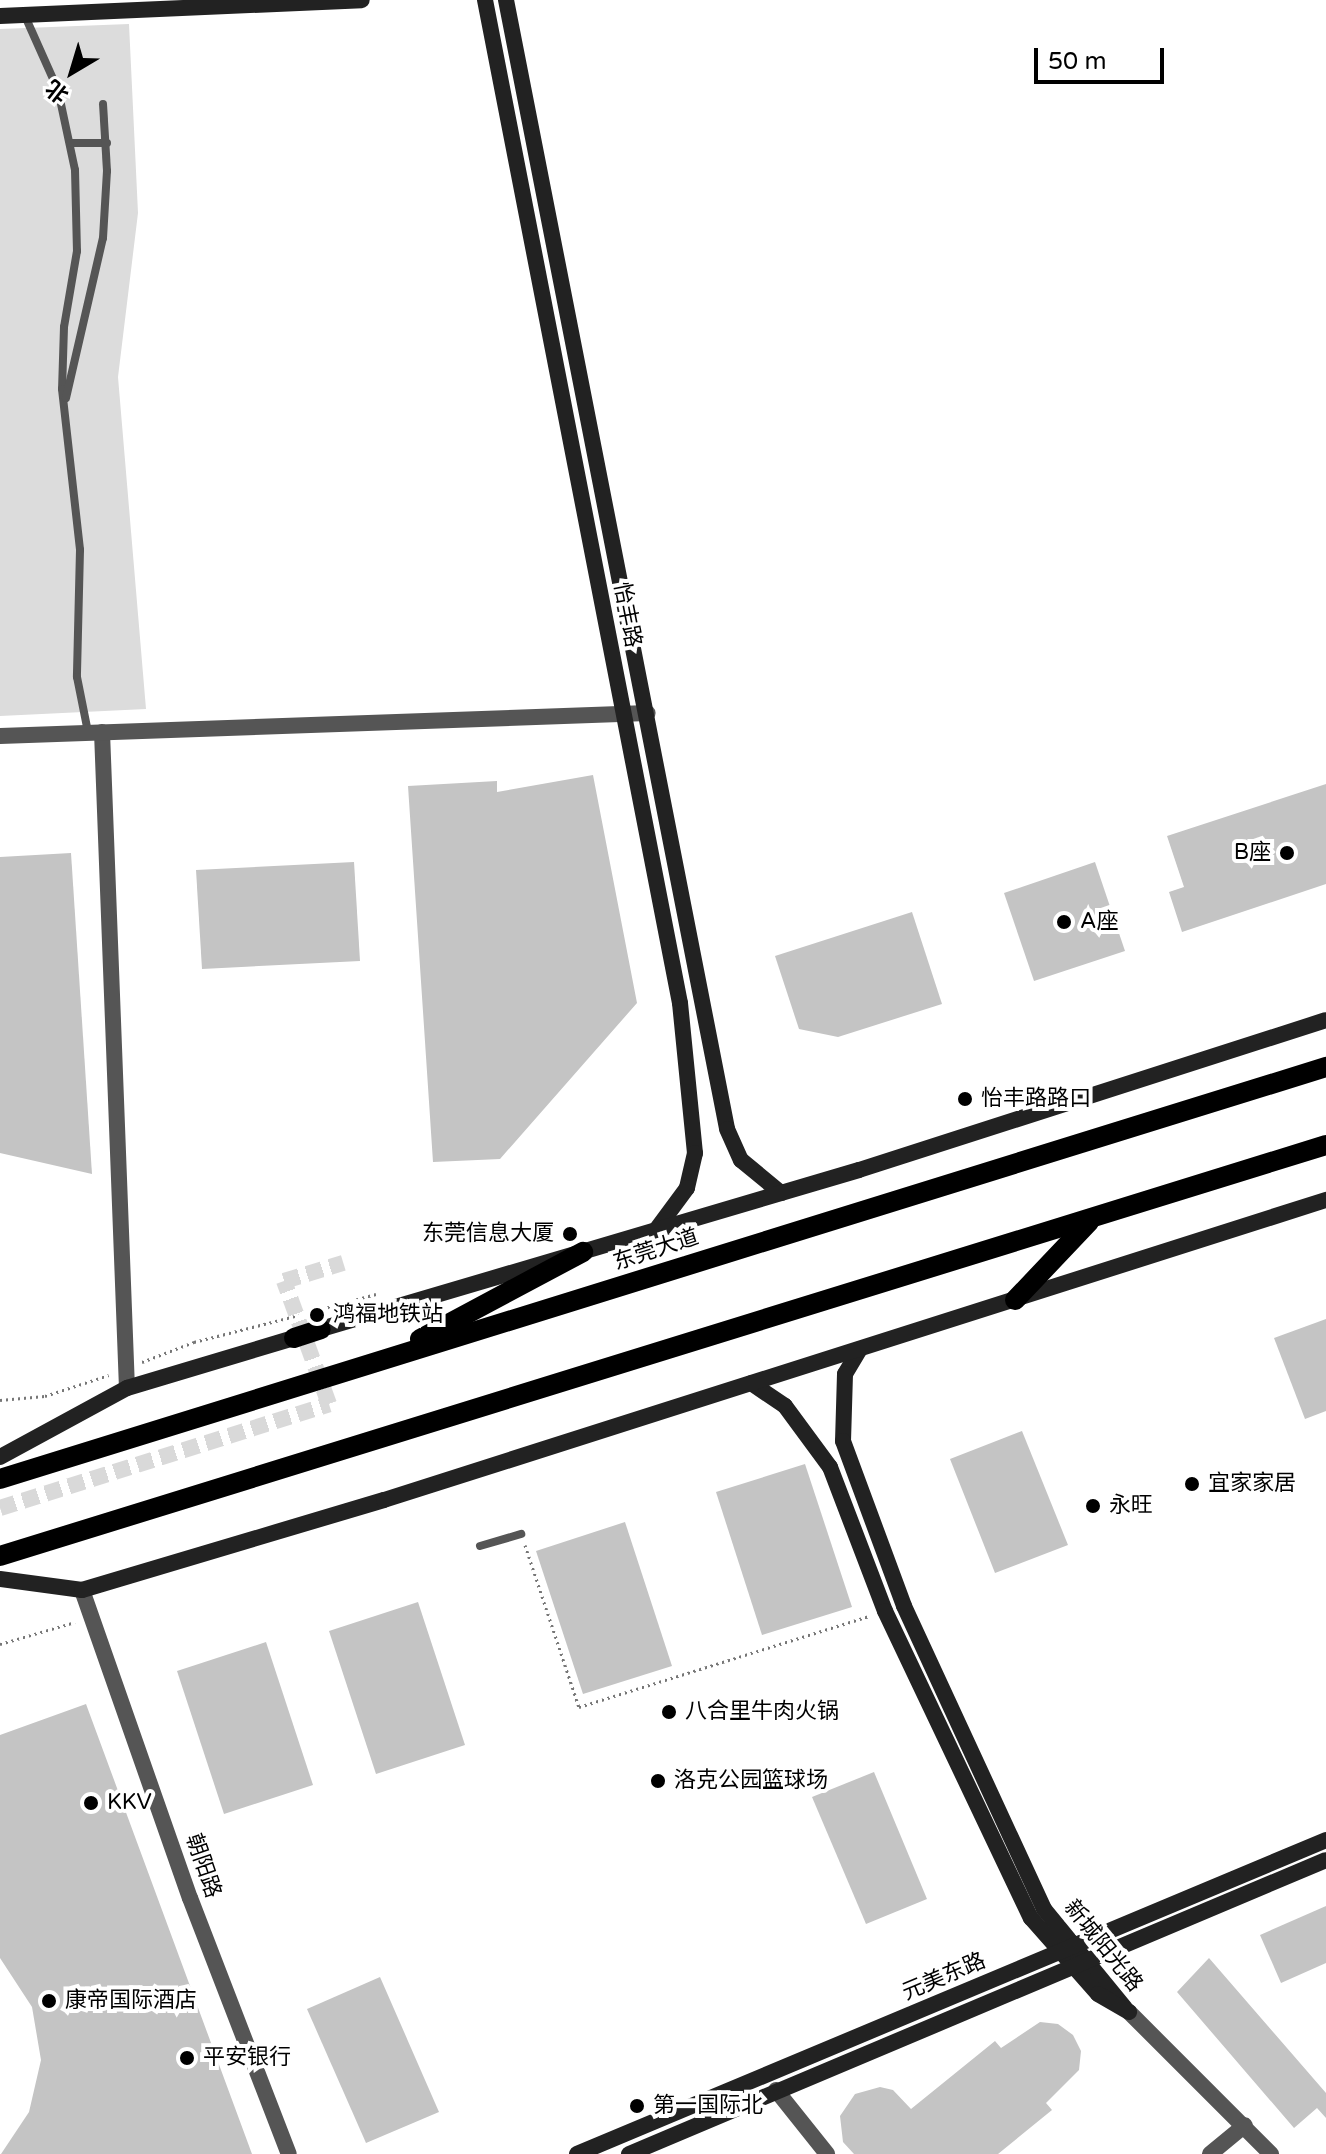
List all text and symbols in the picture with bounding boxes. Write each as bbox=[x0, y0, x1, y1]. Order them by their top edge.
north arrow bbox=[32, 32, 112, 112]
scale bar bbox=[1038, 32, 1168, 82]
text: 50 m bbox=[1048, 47, 1106, 76]
text: 北 bbox=[41, 74, 74, 108]
street label: 怡丰路 bbox=[608, 580, 646, 650]
place label: B座 bbox=[1234, 840, 1271, 866]
marker: B座 bbox=[1278, 844, 1296, 862]
place label: A座 bbox=[1080, 909, 1118, 935]
marker: A座 bbox=[1055, 913, 1073, 931]
place label: 怡丰路路口 bbox=[981, 1086, 1091, 1112]
marker: 怡丰路路口 bbox=[956, 1090, 974, 1108]
place label: 东莞信息大厦 bbox=[422, 1221, 554, 1247]
street label: 东莞大道 bbox=[610, 1224, 702, 1276]
marker: 东莞信息大厦 bbox=[561, 1225, 579, 1243]
place label: 鸿福地铁站 bbox=[333, 1302, 443, 1328]
marker: 鸿福地铁站 bbox=[308, 1306, 326, 1324]
place label: 宜家家居 bbox=[1208, 1471, 1296, 1497]
marker: 宜家家居 bbox=[1183, 1475, 1201, 1493]
place label: 永旺 bbox=[1109, 1493, 1153, 1519]
marker: 永旺 bbox=[1084, 1497, 1102, 1515]
place label: 八合里牛肉火锅 bbox=[685, 1699, 839, 1725]
marker: 八合里牛肉火锅 bbox=[660, 1703, 678, 1721]
place label: 洛克公园篮球场 bbox=[674, 1768, 828, 1794]
marker: 洛克公园篮球场 bbox=[649, 1772, 667, 1790]
place label: KKV bbox=[107, 1790, 152, 1816]
marker: KKV bbox=[82, 1794, 100, 1812]
street label: 朝阳路 bbox=[180, 1831, 226, 1901]
street label: 新城阳光路 bbox=[1058, 1895, 1148, 1997]
street label: 元美东路 bbox=[898, 1948, 990, 2006]
place label: 康帝国际酒店 bbox=[65, 1988, 197, 2014]
marker: 康帝国际酒店 bbox=[40, 1992, 58, 2010]
place label: 平安银行 bbox=[203, 2045, 291, 2071]
marker: 平安银行 bbox=[178, 2049, 196, 2067]
place label: 第一国际北 bbox=[653, 2093, 763, 2119]
marker: 第一国际北 bbox=[628, 2097, 646, 2115]

